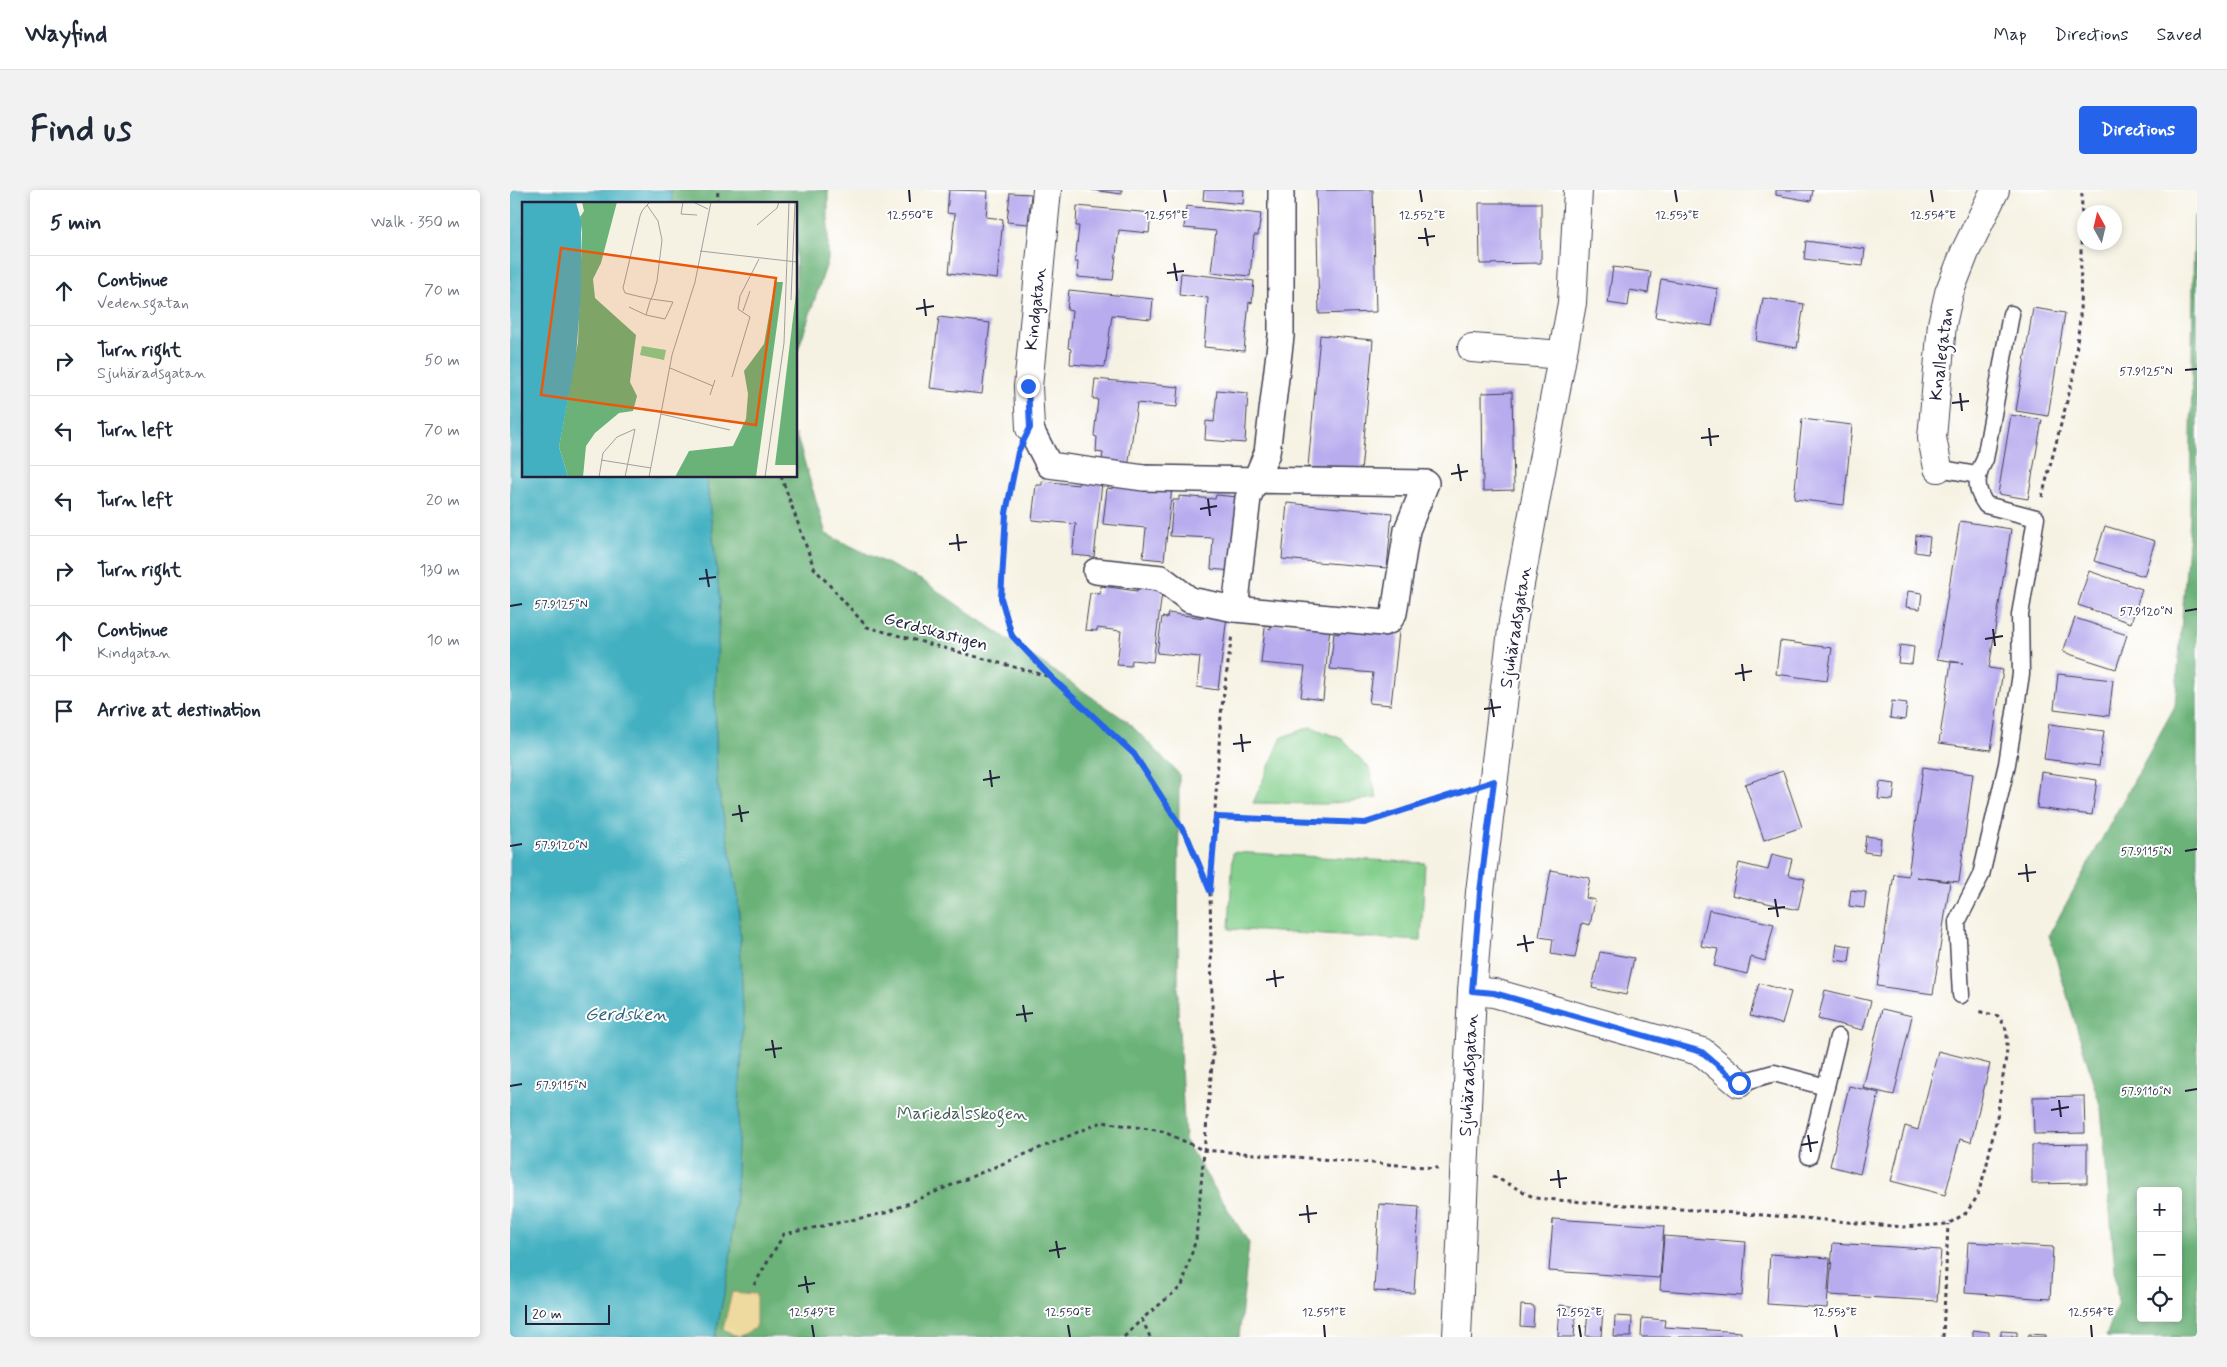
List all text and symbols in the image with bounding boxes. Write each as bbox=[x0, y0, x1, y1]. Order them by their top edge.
text: Wayfind bbox=[25, 19, 107, 50]
text: Map bbox=[1994, 23, 2027, 47]
text: Directions bbox=[2055, 23, 2129, 47]
text: Saved bbox=[2157, 23, 2202, 47]
button: Directions bbox=[2079, 106, 2197, 154]
text: Find us bbox=[30, 107, 132, 153]
inset map bbox=[522, 202, 798, 478]
north arrow bbox=[2077, 205, 2122, 250]
text: 12.550°E bbox=[887, 208, 933, 224]
text: 12.551°E bbox=[1144, 208, 1188, 224]
text: 12.552°E bbox=[1399, 208, 1445, 224]
text: 12.553°E bbox=[1655, 208, 1699, 224]
text: 12.554°E bbox=[1910, 208, 1956, 224]
text: 5 min bbox=[50, 209, 102, 237]
text: Walk · 350 m bbox=[371, 212, 460, 233]
street label: Kindgatan bbox=[1020, 266, 1052, 352]
text: Continue bbox=[97, 268, 168, 293]
icon: ahead bbox=[50, 277, 78, 305]
text: 70 m bbox=[424, 280, 460, 301]
text: Vedensgatan bbox=[97, 293, 189, 314]
street label: Knallegatan bbox=[1924, 306, 1962, 402]
text: Turn right bbox=[97, 338, 181, 363]
icon: right bbox=[50, 347, 78, 375]
text: 50 m bbox=[424, 350, 460, 371]
text: Sjuhäradsgatan bbox=[97, 363, 206, 384]
text: 57.9125°N bbox=[2119, 364, 2173, 380]
route end bbox=[1017, 375, 1040, 398]
icon: left bbox=[50, 417, 78, 445]
text: Turn left bbox=[97, 418, 173, 443]
text: 70 m bbox=[424, 420, 460, 441]
icon: left bbox=[50, 487, 78, 515]
text: Turn left bbox=[97, 488, 173, 513]
text: 20 m bbox=[426, 490, 460, 511]
icon: right bbox=[50, 557, 78, 585]
text: Turn right bbox=[97, 558, 181, 583]
text: 130 m bbox=[419, 560, 460, 581]
street label: Sjuhäradsgatan bbox=[1495, 565, 1537, 690]
text: 57.9125°N bbox=[534, 597, 588, 613]
text: 57.9120°N bbox=[2119, 604, 2173, 620]
street label: Gerdskastigen bbox=[881, 607, 991, 657]
text: Continue bbox=[97, 618, 168, 643]
icon: ahead bbox=[50, 627, 78, 655]
text: 10 m bbox=[427, 630, 460, 651]
text: Kindgatan bbox=[97, 643, 171, 664]
icon: arrive bbox=[50, 697, 78, 725]
text: Arrive at destination bbox=[97, 698, 261, 723]
text: 57.9120°N bbox=[534, 838, 588, 854]
text: 57.9115°N bbox=[2120, 844, 2172, 860]
water label: Gerdsken bbox=[585, 1002, 667, 1027]
street label: Sjuhäradsgatan bbox=[1454, 1013, 1484, 1137]
route start bbox=[1728, 1072, 1751, 1095]
text: 57.9115°N bbox=[535, 1078, 587, 1094]
text: 57.9110°N bbox=[2121, 1084, 2171, 1100]
park label: Mariedalsskogen bbox=[897, 1102, 1027, 1128]
map controls bbox=[2137, 1187, 2182, 1322]
button: + bbox=[2137, 1187, 2182, 1232]
button: − bbox=[2137, 1232, 2182, 1277]
button: locate bbox=[2137, 1277, 2182, 1322]
scale bar bbox=[525, 1302, 610, 1325]
text: 20 m bbox=[532, 1305, 562, 1323]
text: 12.549°E bbox=[789, 1305, 835, 1321]
text: 12.550°E bbox=[1045, 1305, 1091, 1321]
text: 12.551°E bbox=[1302, 1305, 1346, 1321]
text: 12.552°E bbox=[1556, 1305, 1602, 1321]
text: 12.553°E bbox=[1813, 1305, 1857, 1321]
text: 12.554°E bbox=[2068, 1305, 2114, 1321]

